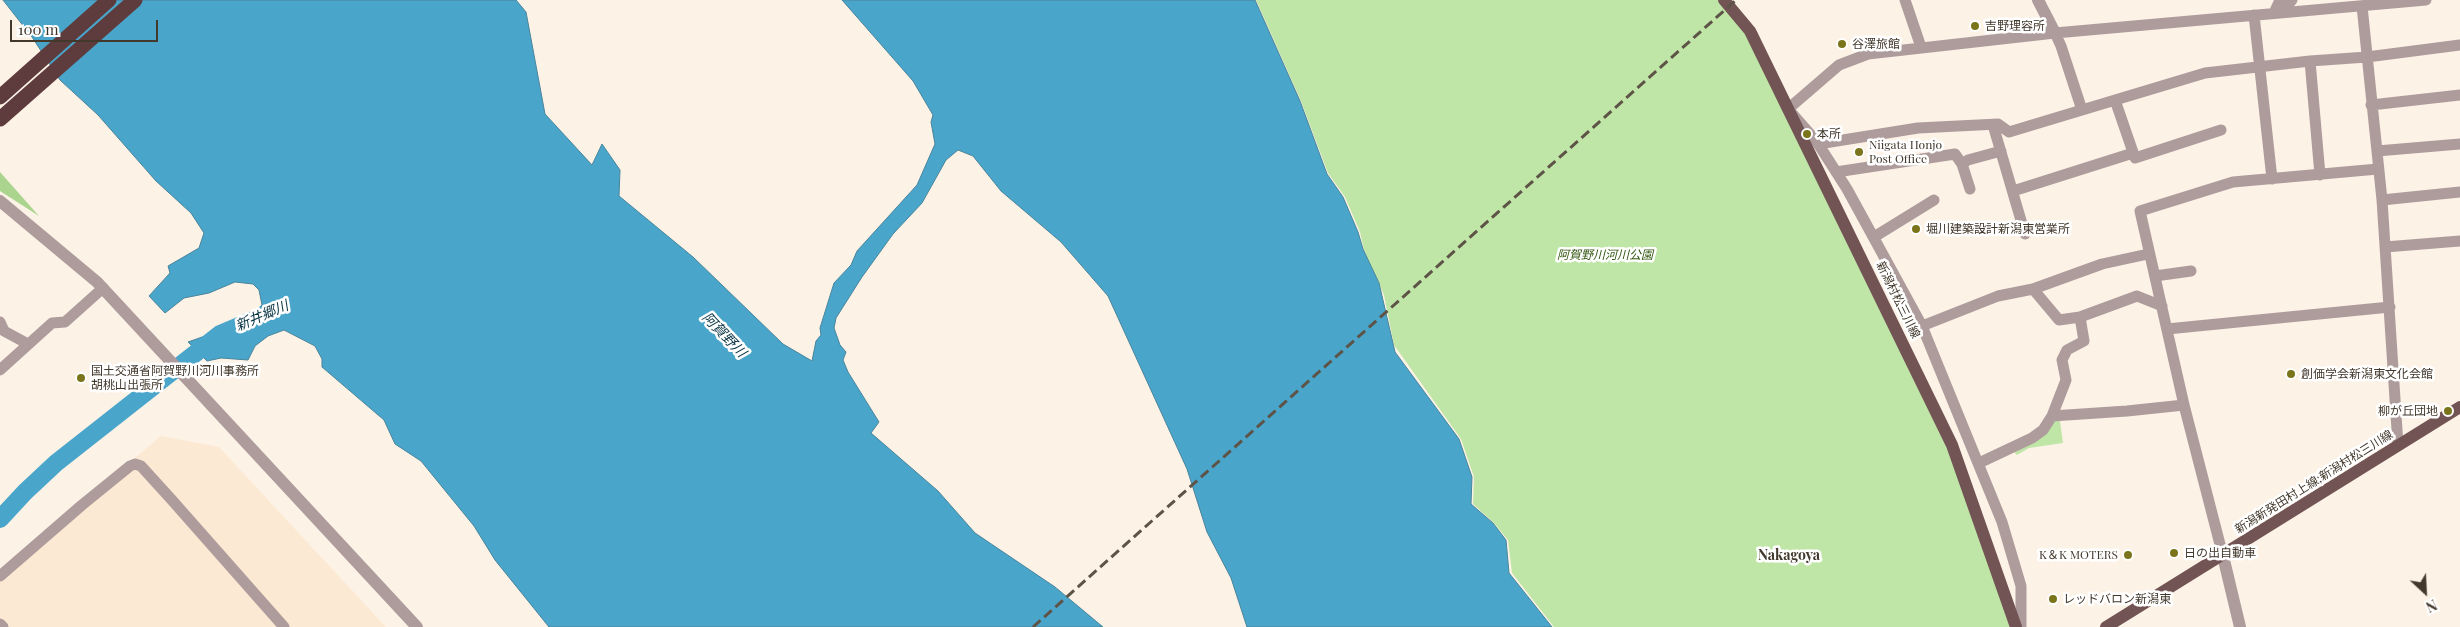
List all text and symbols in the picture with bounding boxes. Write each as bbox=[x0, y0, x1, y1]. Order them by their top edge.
scale bar bbox=[12, 10, 160, 42]
text: 100 m bbox=[18, 19, 59, 39]
place label: 吉野理容所 bbox=[1985, 19, 2045, 33]
marker: 吉野理容所 bbox=[1969, 20, 1981, 32]
place label: 谷澤旅館 bbox=[1852, 37, 1900, 51]
marker: 谷澤旅館 bbox=[1836, 38, 1848, 50]
place label: 本所 bbox=[1817, 127, 1841, 141]
marker: 本所 bbox=[1801, 128, 1813, 140]
place label: Niigata Honjo Post Office bbox=[1869, 138, 1942, 166]
marker: Niigata Honjo Post Office bbox=[1853, 146, 1865, 158]
place label: 堀川建築設計新潟東営業所 bbox=[1926, 222, 2070, 236]
marker: 堀川建築設計新潟東営業所 bbox=[1910, 223, 1922, 235]
park label: 阿賀野川河川公園 bbox=[1557, 248, 1653, 262]
street label: 新潟村松三川線 bbox=[1873, 259, 1923, 341]
water label: 新井郷川 bbox=[233, 297, 291, 335]
water label: 阿賀野川 bbox=[699, 309, 749, 361]
place label: 国土交通省阿賀野川河川事務所 胡桃山出張所 bbox=[91, 364, 259, 392]
place label: 創価学会新潟東文化会館 bbox=[2301, 367, 2433, 381]
marker: 創価学会新潟東文化会館 bbox=[2285, 368, 2297, 380]
marker: 国土交通省阿賀野川河川事務所 胡桃山出張所 bbox=[75, 372, 87, 384]
place label: 柳が丘団地 bbox=[2378, 404, 2438, 418]
marker: 柳が丘団地 bbox=[2442, 405, 2454, 417]
street label: 新潟新発田村上線;新潟村松三川線 bbox=[2232, 427, 2396, 537]
place label: 日の出自動車 bbox=[2184, 546, 2256, 560]
marker: 日の出自動車 bbox=[2168, 547, 2180, 559]
district label: Nakagoya bbox=[1758, 548, 1820, 564]
place label: K＆K MOTERS bbox=[2039, 548, 2118, 562]
marker: K＆K MOTERS bbox=[2122, 549, 2134, 561]
north arrow bbox=[2400, 567, 2450, 617]
place label: レッドバロン新潟東 bbox=[2063, 592, 2171, 606]
marker: レッドバロン新潟東 bbox=[2047, 593, 2059, 605]
text: N bbox=[2423, 595, 2440, 617]

